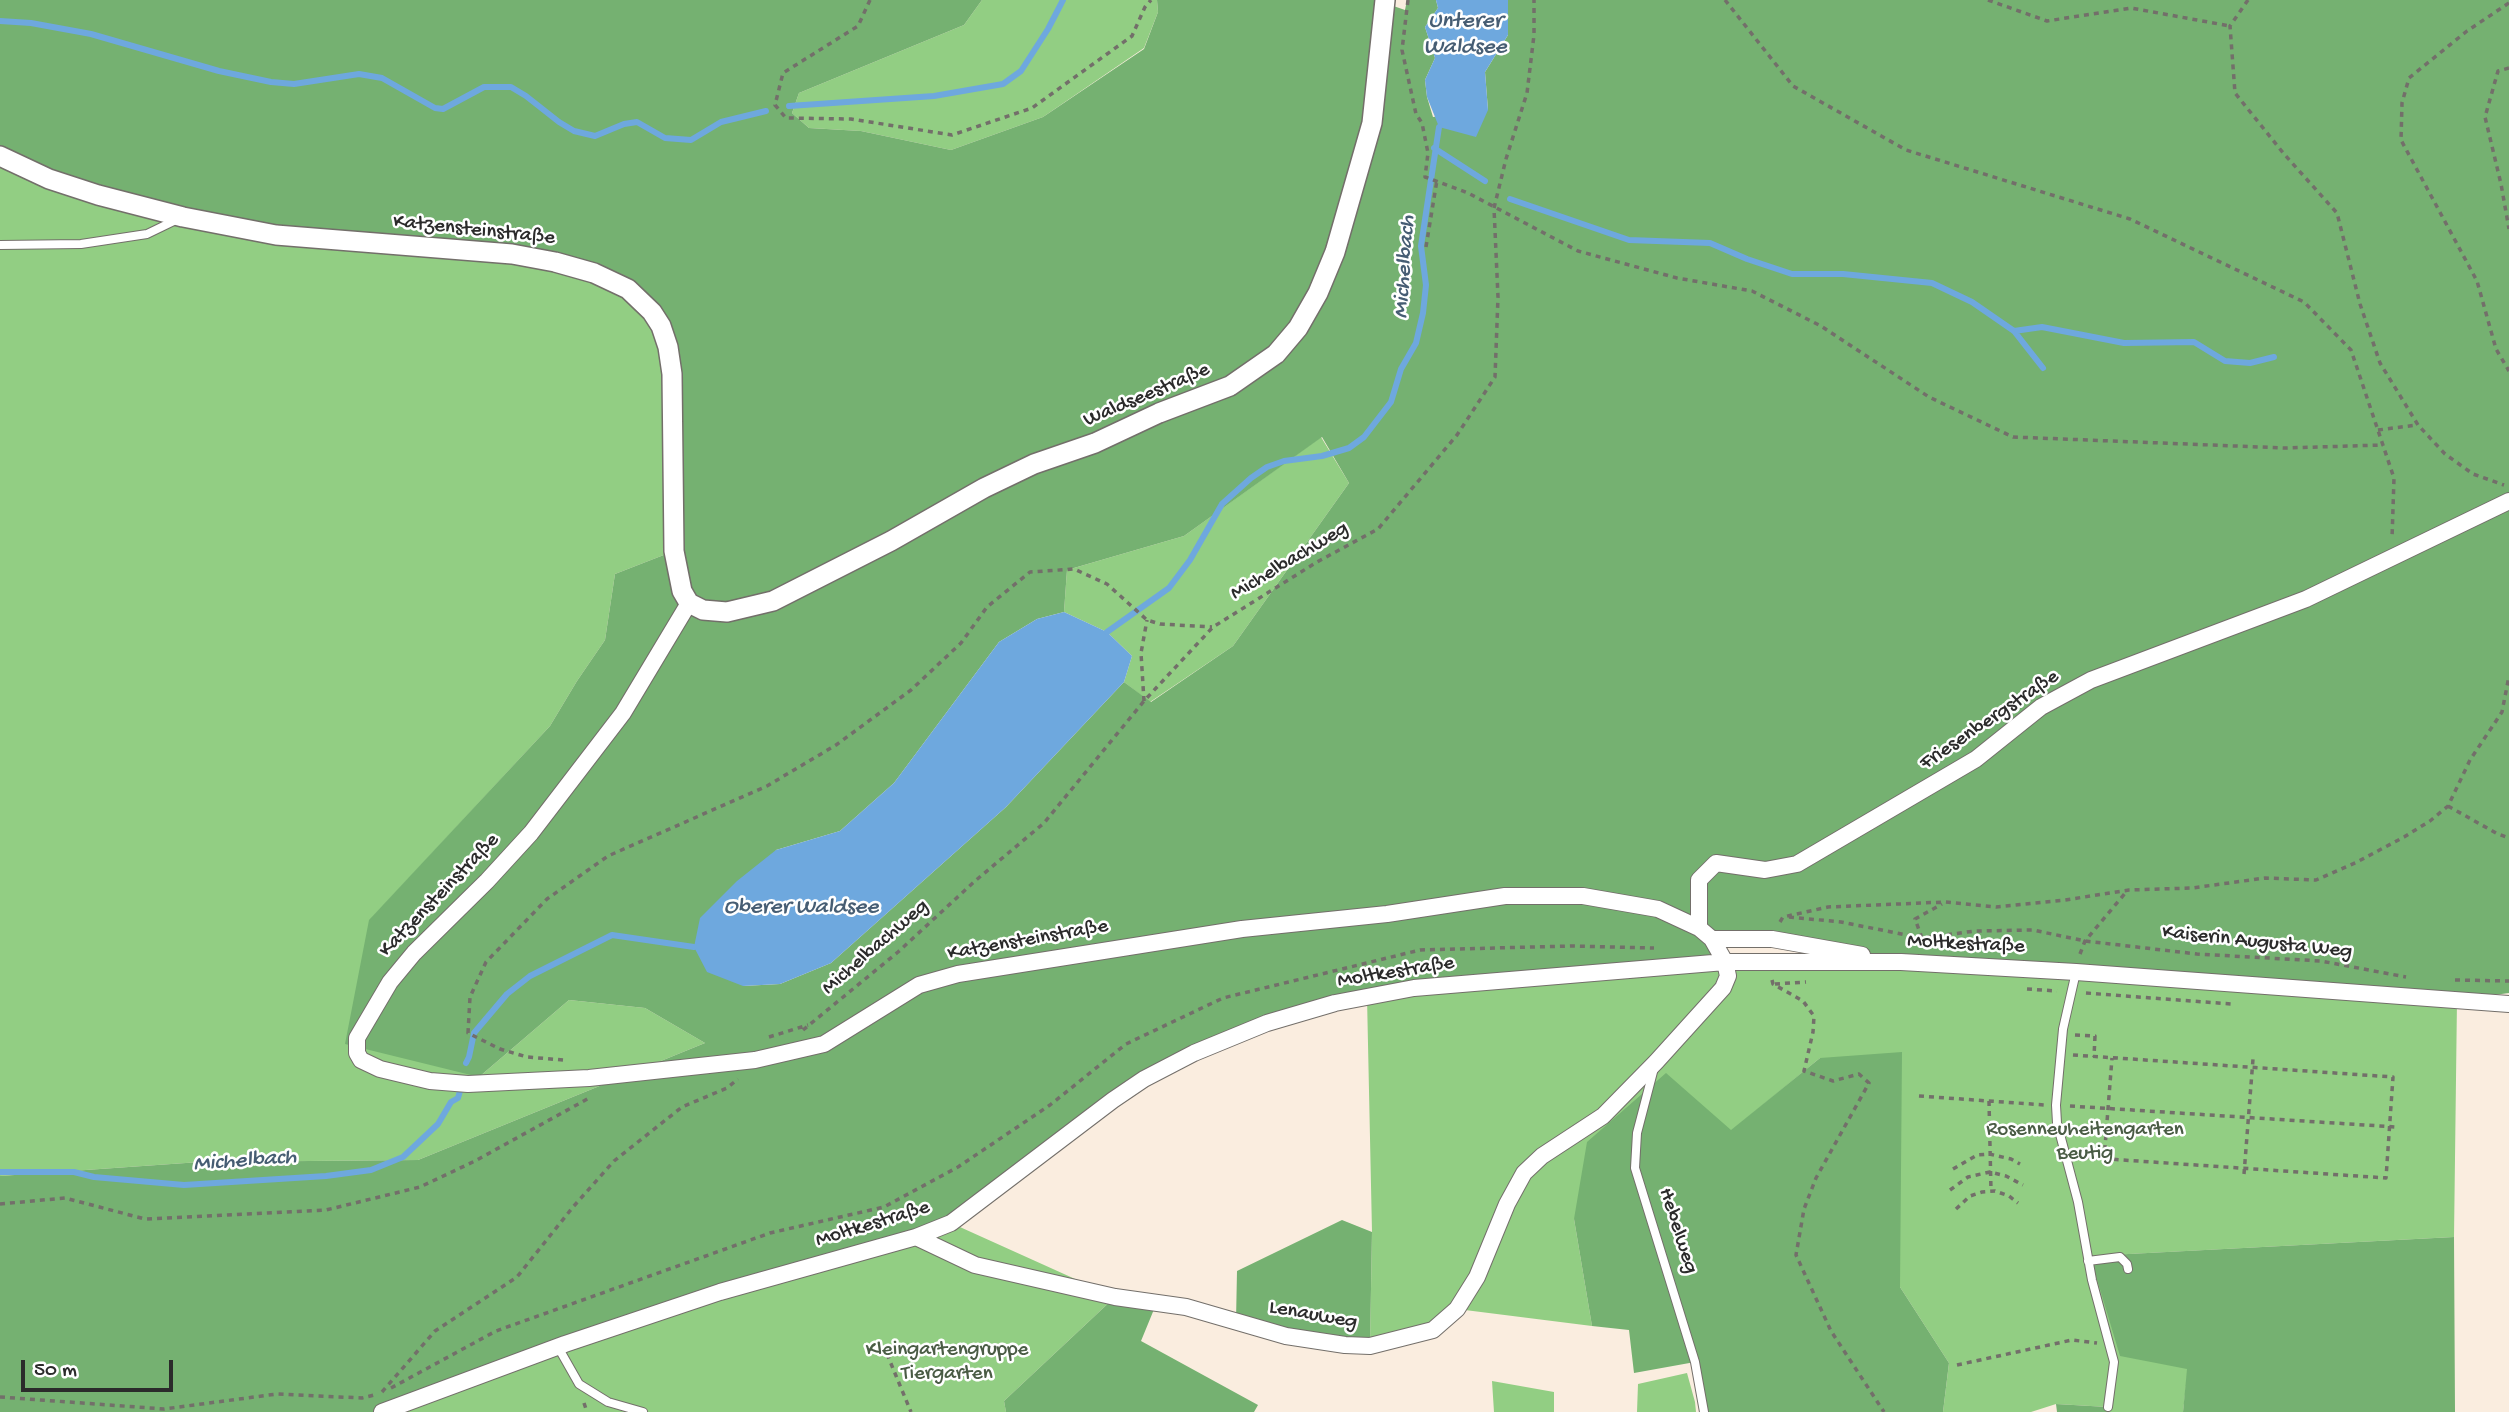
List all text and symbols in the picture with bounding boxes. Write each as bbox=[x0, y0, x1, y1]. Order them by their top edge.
water label: Unterer Waldsee bbox=[1423, 8, 1507, 62]
street label: Katzensteinstraße bbox=[392, 210, 556, 252]
water label: Michelbach bbox=[1389, 215, 1423, 319]
street label: Waldseestraße bbox=[1080, 358, 1214, 434]
street label: Michelbachweg bbox=[1226, 517, 1354, 607]
street label: Friesenbergstraße bbox=[1916, 665, 2064, 777]
street label: Katzensteinstraße bbox=[374, 829, 506, 963]
water label: Oberer Waldsee bbox=[724, 894, 878, 922]
street label: Michelbachweg bbox=[817, 895, 935, 1001]
street label: Katzensteinstraße bbox=[946, 914, 1110, 968]
street label: Kaiserin Augusta Weg bbox=[2161, 920, 2353, 966]
street label: Moltkestraße bbox=[1906, 929, 2026, 961]
street label: Moltkestraße bbox=[1336, 951, 1456, 995]
park label: Rosenneuheitengarten Beutig bbox=[1986, 1118, 2184, 1168]
water label: Michelbach bbox=[193, 1145, 297, 1179]
street label: Hebelweg bbox=[1651, 1185, 1703, 1277]
street label: Moltkestraße bbox=[813, 1196, 933, 1254]
street label: Lenauweg bbox=[1267, 1296, 1359, 1336]
park label: Kleingartengruppe Tiergarten bbox=[866, 1338, 1028, 1388]
scale bar bbox=[24, 1346, 177, 1390]
text: 50 m bbox=[34, 1359, 77, 1384]

